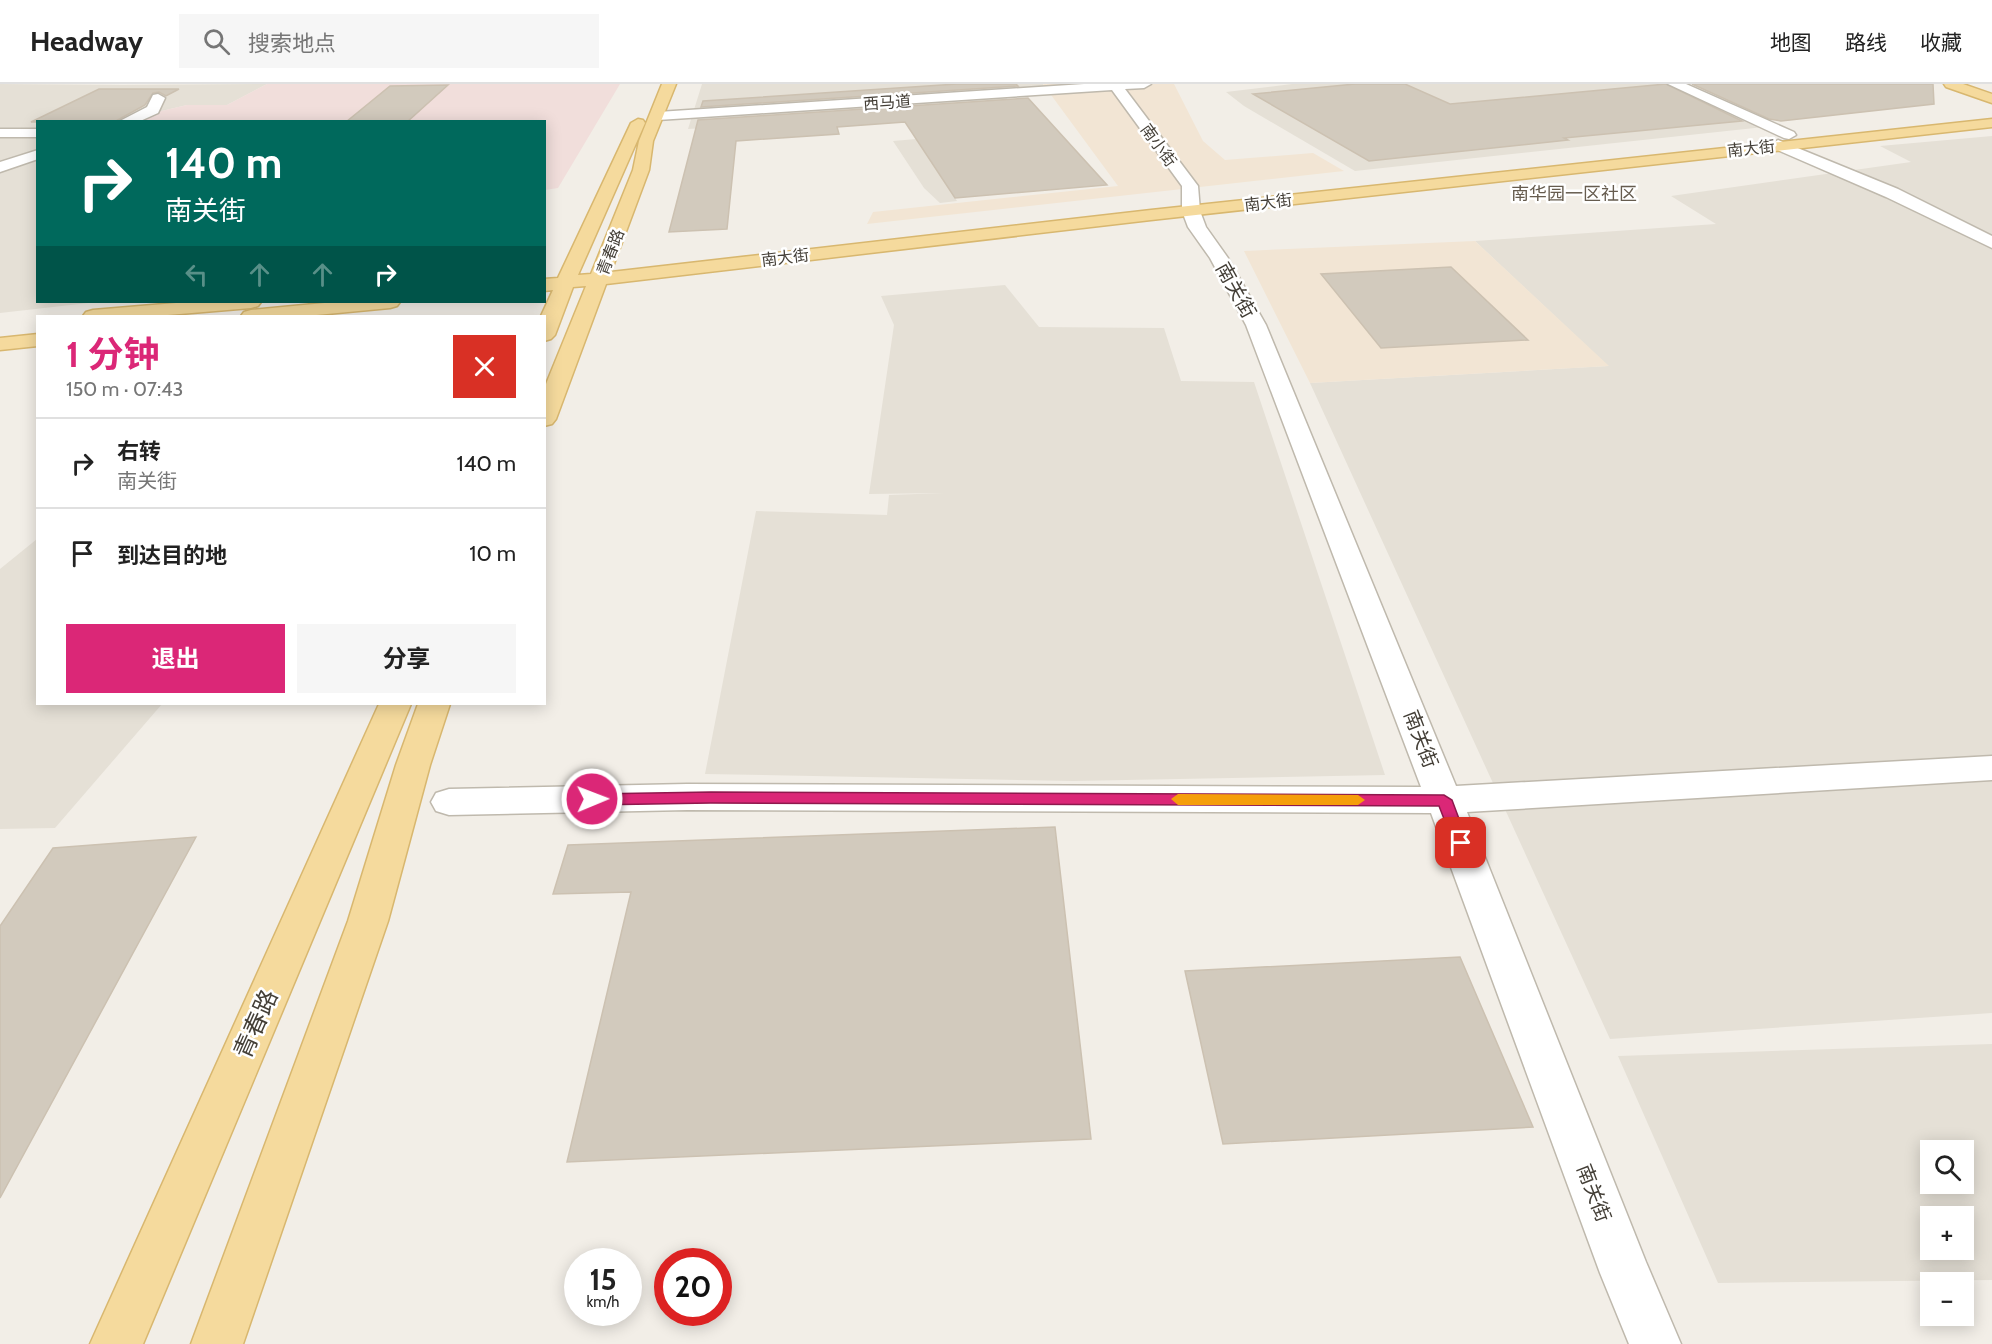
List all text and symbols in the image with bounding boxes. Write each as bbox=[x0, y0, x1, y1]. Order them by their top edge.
search box bbox=[179, 14, 599, 68]
text: Headway bbox=[30, 24, 143, 58]
icon: search bbox=[200, 25, 233, 58]
text: 搜索地点 bbox=[248, 30, 336, 57]
text: 地图 bbox=[1770, 30, 1812, 55]
text: 路线 bbox=[1845, 30, 1887, 55]
text: 收藏 bbox=[1920, 30, 1962, 55]
street label: 西马道 bbox=[862, 91, 912, 114]
street label: 南小街 bbox=[1137, 120, 1180, 170]
text: 140 m bbox=[165, 137, 282, 189]
street label: 南大街 bbox=[1726, 137, 1776, 160]
icon: right bbox=[66, 144, 144, 222]
district label: 南华园一区社区 bbox=[1511, 183, 1637, 205]
street label: 南大街 bbox=[1243, 190, 1293, 215]
text: 南关街 bbox=[165, 194, 246, 227]
street label: 青春路 bbox=[593, 226, 628, 278]
street label: 南大街 bbox=[760, 245, 810, 270]
icon: left bbox=[180, 258, 213, 291]
icon: ahead bbox=[243, 258, 276, 291]
icon: ahead bbox=[306, 258, 339, 291]
icon: right bbox=[369, 258, 402, 291]
street label: 南关街 bbox=[1211, 258, 1261, 322]
text: 1 分钟 bbox=[66, 332, 159, 376]
button: close bbox=[453, 335, 516, 398]
text: 150 m · 07:43 bbox=[66, 377, 183, 401]
text: 右转 bbox=[117, 438, 161, 465]
icon: right bbox=[66, 447, 99, 480]
text: 140 m bbox=[457, 450, 516, 477]
text: 南关街 bbox=[117, 469, 177, 493]
icon: arrive bbox=[66, 537, 99, 570]
text: 10 m bbox=[469, 540, 516, 567]
text: 到达目的地 bbox=[117, 542, 227, 569]
button: 退出 bbox=[66, 624, 285, 693]
button: 分享 bbox=[297, 624, 516, 693]
street label: 南关街 bbox=[1399, 707, 1443, 771]
position arrow bbox=[560, 767, 624, 831]
pin bbox=[1435, 817, 1486, 868]
icon: arrive bbox=[1444, 826, 1477, 859]
street label: 青春路 bbox=[228, 985, 283, 1063]
map controls bbox=[1920, 1140, 1974, 1326]
button: search bbox=[1920, 1140, 1974, 1194]
street label: 南关街 bbox=[1572, 1161, 1616, 1225]
button: + bbox=[1920, 1206, 1974, 1260]
speed limit sign: 20 bbox=[654, 1248, 732, 1326]
text: 15 bbox=[589, 1261, 617, 1298]
button: − bbox=[1920, 1272, 1974, 1326]
text: km/h bbox=[587, 1293, 619, 1311]

